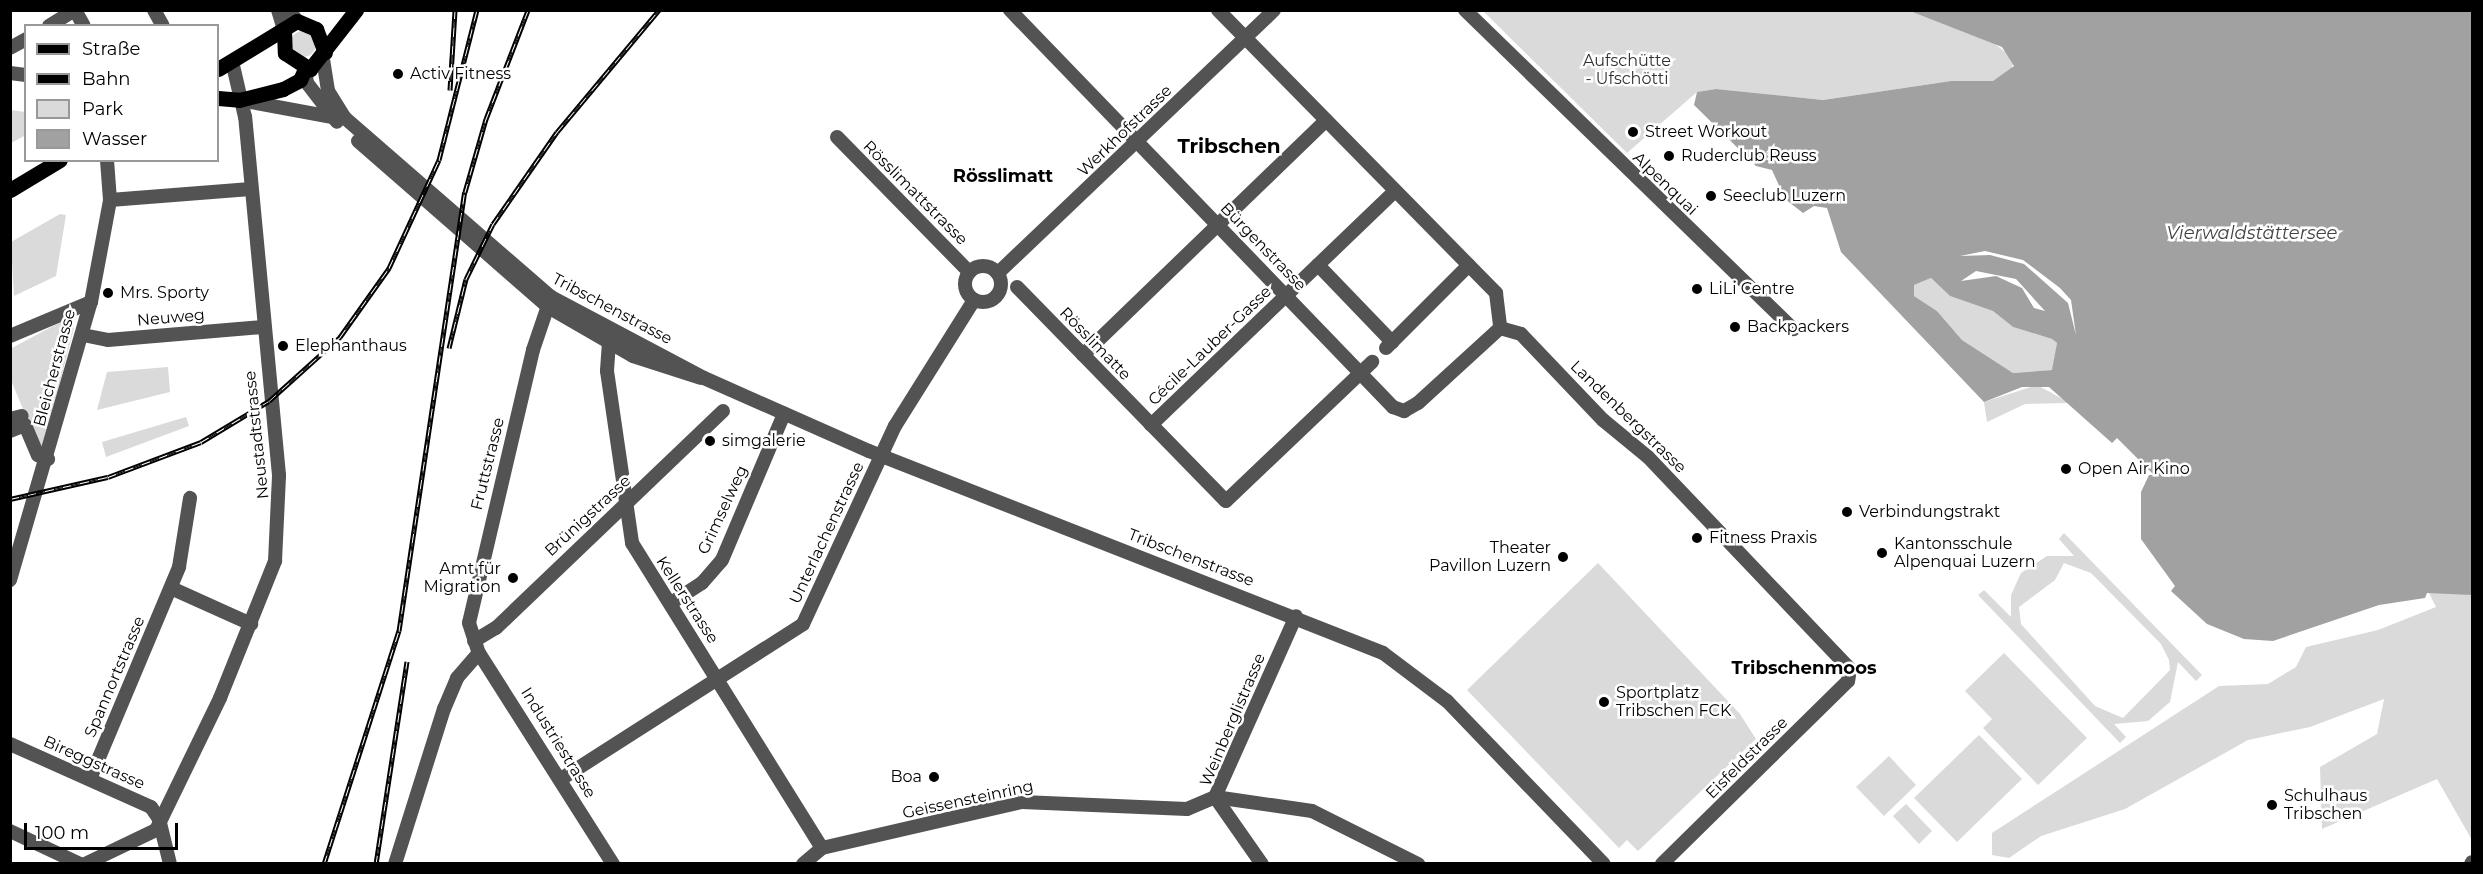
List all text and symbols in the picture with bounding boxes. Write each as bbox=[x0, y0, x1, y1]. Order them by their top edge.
legend bbox=[24, 24, 219, 162]
text: Straße bbox=[82, 38, 140, 60]
park label: Aufschütte - Ufschötti bbox=[1583, 51, 1671, 89]
place label: Activ Fitness bbox=[410, 64, 511, 84]
marker: Activ Fitness bbox=[391, 67, 405, 81]
text: Bahn bbox=[82, 68, 131, 90]
street label: Werkhofstrasse bbox=[1074, 81, 1176, 181]
text: Park bbox=[82, 98, 123, 120]
place label: Street Workout bbox=[1645, 122, 1767, 142]
marker: Street Workout bbox=[1626, 125, 1640, 139]
text: Wasser bbox=[82, 128, 147, 150]
district label: Tribschen bbox=[1177, 134, 1281, 158]
street label: Rösslimattstrasse bbox=[859, 137, 971, 249]
place label: Ruderclub Reuss bbox=[1681, 146, 1817, 166]
street label: Alpenquai bbox=[1629, 148, 1701, 220]
marker: Ruderclub Reuss bbox=[1662, 149, 1676, 163]
district label: Rösslimatt bbox=[953, 165, 1053, 187]
place label: Seeclub Luzern bbox=[1723, 186, 1846, 206]
marker: Seeclub Luzern bbox=[1704, 189, 1718, 203]
street label: Bürgenstrasse bbox=[1216, 199, 1310, 295]
water label: Vierwaldstättersee bbox=[2167, 222, 2337, 244]
street label: Tribschenstrasse bbox=[549, 269, 675, 349]
place label: LiLi Centre bbox=[1709, 279, 1794, 299]
street label: Cécile-Lauber-Gasse bbox=[1144, 282, 1276, 410]
marker: LiLi Centre bbox=[1690, 282, 1704, 296]
place label: Mrs. Sporty bbox=[120, 283, 209, 303]
marker: Mrs. Sporty bbox=[101, 286, 115, 300]
street label: Rösslimatte bbox=[1055, 303, 1135, 385]
street label: Neuweg bbox=[136, 305, 206, 331]
street label: Bleicherstrasse bbox=[30, 307, 80, 429]
place label: Backpackers bbox=[1747, 317, 1849, 337]
marker: Backpackers bbox=[1728, 320, 1742, 334]
place label: Elephanthaus bbox=[295, 336, 407, 356]
marker: Elephanthaus bbox=[276, 339, 290, 353]
street label: Landenbergstrasse bbox=[1566, 357, 1690, 477]
street label: Neustadtstrasse bbox=[241, 370, 273, 500]
street label: Fruttstrasse bbox=[467, 416, 509, 512]
place label: simgalerie bbox=[722, 431, 806, 451]
marker: simgalerie bbox=[703, 434, 717, 448]
street label: Unterlachenstrasse bbox=[786, 459, 868, 607]
place label: Open Air Kino bbox=[2078, 459, 2190, 479]
street label: Grimselweg bbox=[694, 462, 752, 558]
marker: Open Air Kino bbox=[2059, 462, 2073, 476]
street label: Brünigstrasse bbox=[541, 471, 635, 561]
place label: Verbindungstrakt bbox=[1859, 502, 2000, 522]
marker: Verbindungstrakt bbox=[1840, 505, 1854, 519]
street label: Tribschenstrasse bbox=[1125, 525, 1257, 591]
place label: Fitness Praxis bbox=[1709, 528, 1817, 548]
marker: Fitness Praxis bbox=[1690, 531, 1704, 545]
place label: Kantonsschule Alpenquai Luzern bbox=[1894, 534, 2035, 572]
place label: Theater Pavillon Luzern bbox=[1429, 538, 1551, 576]
marker: Kantonsschule Alpenquai Luzern bbox=[1875, 546, 1889, 560]
marker: Theater Pavillon Luzern bbox=[1556, 550, 1570, 564]
street label: Kellerstrasse bbox=[652, 553, 722, 647]
place label: Amt für Migration bbox=[424, 559, 501, 597]
marker: Amt für Migration bbox=[506, 571, 520, 585]
street label: Spannortstrasse bbox=[81, 614, 149, 740]
street label: Weinberglistrasse bbox=[1196, 651, 1270, 789]
district label: Tribschenmoos bbox=[1732, 657, 1876, 679]
place label: Sportplatz Tribschen FCK bbox=[1616, 683, 1731, 721]
street label: Industriestrasse bbox=[516, 684, 600, 802]
marker: Sportplatz Tribschen FCK bbox=[1597, 695, 1611, 709]
street label: Eisfeldstrasse bbox=[1702, 713, 1792, 803]
street label: Bireggstrasse bbox=[40, 732, 148, 794]
place label: Boa bbox=[891, 767, 922, 787]
marker: Boa bbox=[927, 770, 941, 784]
street label: Geissensteinring bbox=[901, 777, 1035, 823]
place label: Schulhaus Tribschen bbox=[2284, 786, 2367, 824]
marker: Schulhaus Tribschen bbox=[2265, 798, 2279, 812]
scale bar bbox=[27, 811, 182, 849]
text: 100 m bbox=[35, 822, 89, 844]

